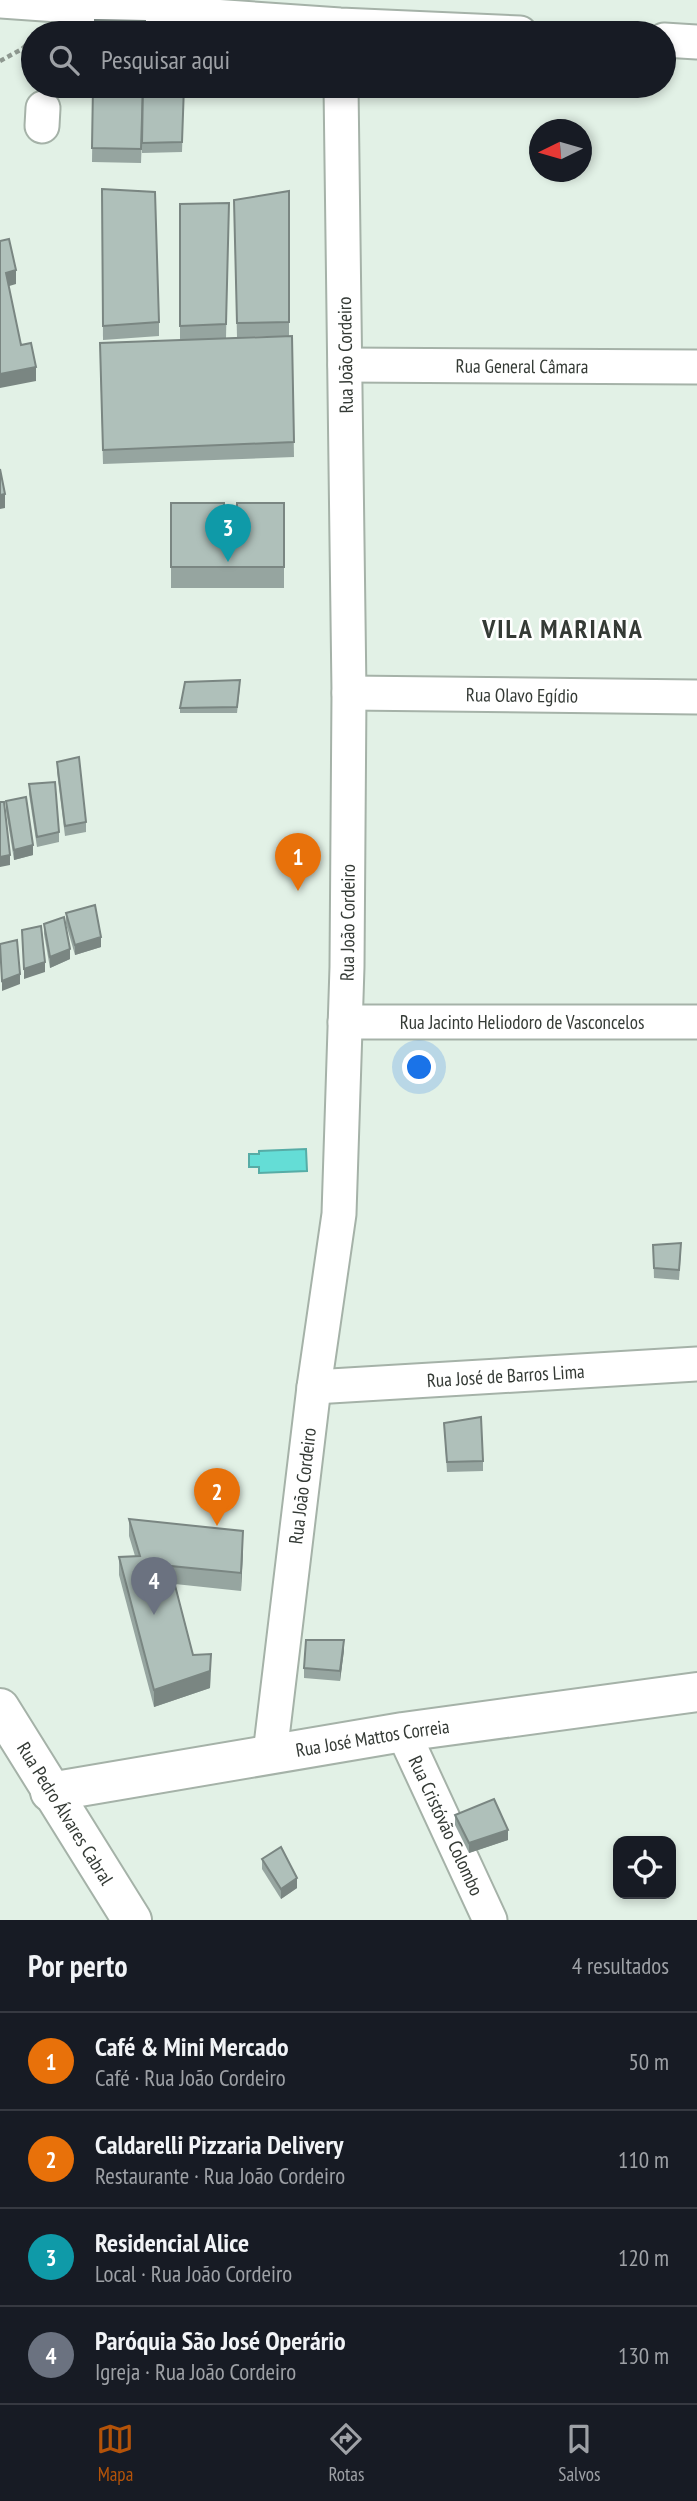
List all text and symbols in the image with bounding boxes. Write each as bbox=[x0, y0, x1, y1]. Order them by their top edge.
search box bbox=[21, 21, 676, 98]
icon: search bbox=[45, 41, 83, 79]
text: Pesquisar aqui bbox=[101, 43, 230, 76]
north arrow bbox=[529, 119, 592, 182]
street label: Rua João Cordeiro bbox=[332, 296, 358, 414]
street label: Rua General Câmara bbox=[456, 354, 588, 378]
pin: 3 bbox=[205, 504, 251, 562]
district label: VILA MARIANA bbox=[481, 612, 644, 645]
street label: Rua Olavo Egídio bbox=[466, 682, 578, 708]
pin: 1 bbox=[275, 833, 321, 891]
street label: Rua João Cordeiro bbox=[335, 864, 360, 981]
street label: Rua Jacinto Heliodoro de Vasconcelos bbox=[400, 1010, 644, 1034]
your location bbox=[402, 1050, 436, 1084]
street label: Rua José de Barros Lima bbox=[426, 1359, 585, 1392]
street label: Rua João Cordeiro bbox=[283, 1426, 321, 1545]
pin: 2 bbox=[194, 1468, 240, 1526]
pin: 4 bbox=[131, 1557, 177, 1615]
street label: Rua José Mattos Correia bbox=[294, 1714, 451, 1762]
street label: Rua Pedro Álvares Cabral bbox=[12, 1737, 119, 1890]
street label: Rua Cristóvão Colombo bbox=[404, 1752, 489, 1899]
map controls bbox=[613, 1836, 676, 1899]
button: locate bbox=[613, 1836, 676, 1899]
text: Por perto bbox=[28, 1946, 128, 1985]
text: 4 resultados bbox=[572, 1951, 669, 1980]
text: Café & Mini Mercado bbox=[95, 2030, 289, 2063]
text: 1 bbox=[46, 2047, 57, 2076]
text: 50 m bbox=[628, 2047, 669, 2076]
text: Café · Rua João Cordeiro bbox=[95, 2063, 286, 2092]
text: Caldarelli Pizzaria Delivery bbox=[95, 2128, 344, 2161]
text: 2 bbox=[46, 2145, 57, 2174]
text: 110 m bbox=[618, 2145, 669, 2174]
text: Restaurante · Rua João Cordeiro bbox=[95, 2161, 345, 2190]
text: Residencial Alice bbox=[95, 2226, 249, 2259]
text: 3 bbox=[46, 2243, 57, 2272]
text: 120 m bbox=[618, 2243, 669, 2272]
text: Local · Rua João Cordeiro bbox=[95, 2259, 292, 2288]
text: Paróquia São José Operário bbox=[95, 2324, 346, 2357]
text: 4 bbox=[46, 2341, 57, 2370]
text: 130 m bbox=[618, 2341, 669, 2370]
text: Igreja · Rua João Cordeiro bbox=[95, 2357, 296, 2386]
tab: Mapa bbox=[96, 2420, 134, 2486]
tab: Rotas bbox=[327, 2420, 365, 2486]
tab: Salvos bbox=[558, 2420, 601, 2486]

